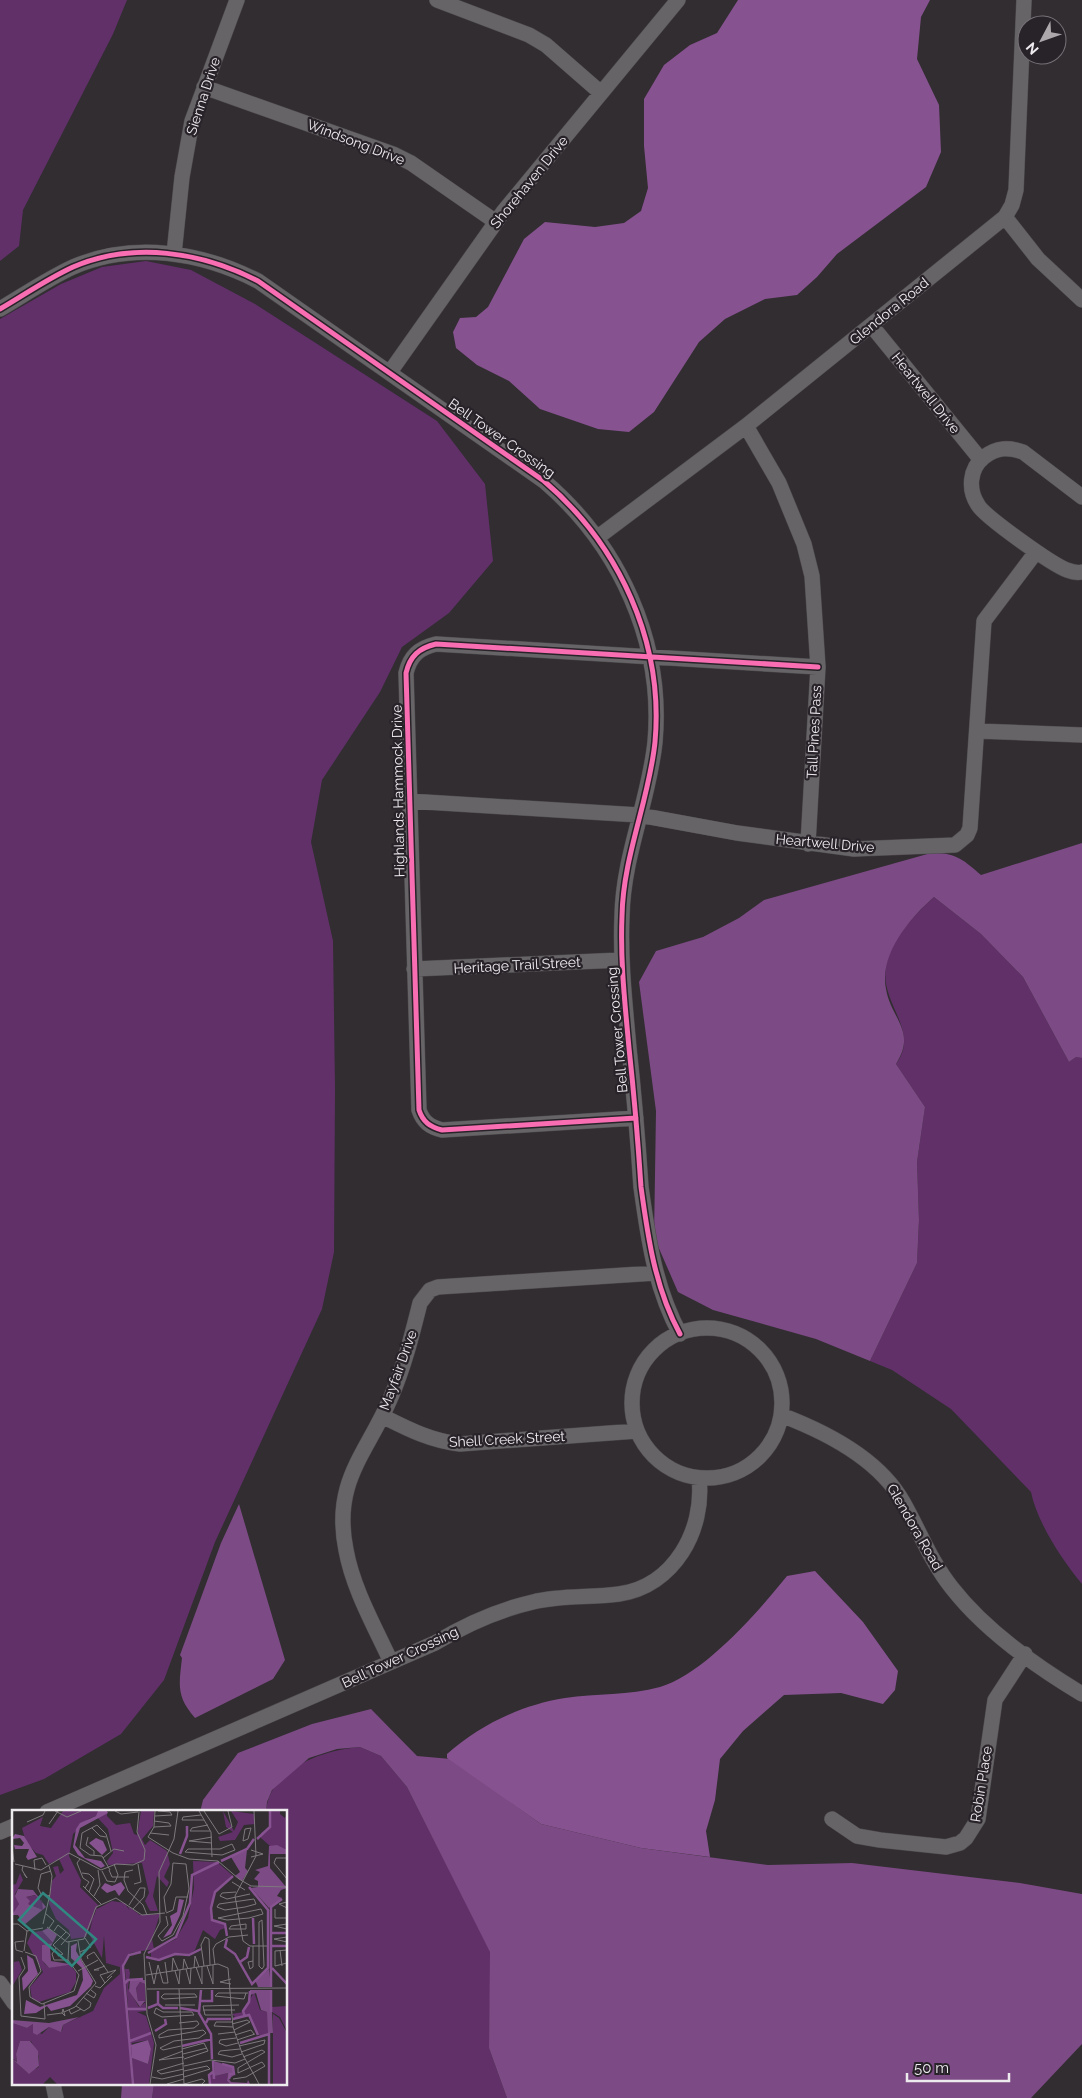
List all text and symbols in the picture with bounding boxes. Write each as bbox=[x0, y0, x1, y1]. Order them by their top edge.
north arrow bbox=[1017, 15, 1067, 65]
text: N bbox=[1023, 39, 1042, 58]
street label: Sienna Drive bbox=[183, 55, 223, 137]
street label: Windsong Drive bbox=[305, 116, 407, 168]
street label: Shorehaven Drive bbox=[487, 133, 571, 231]
street label: Glendora Road bbox=[846, 274, 932, 348]
street label: Heartwell Drive bbox=[889, 349, 963, 437]
street label: Bell Tower Crossing bbox=[446, 395, 558, 481]
street label: Tall Pines Pass bbox=[804, 685, 824, 779]
street label: Highlands Hammock Drive bbox=[388, 704, 408, 878]
street label: Heartwell Drive bbox=[775, 831, 875, 855]
street label: Heritage Trail Street bbox=[453, 954, 581, 976]
street label: Bell Tower Crossing bbox=[604, 966, 630, 1094]
street label: Mayfair Drive bbox=[376, 1328, 420, 1412]
street label: Shell Creek Street bbox=[449, 1428, 566, 1450]
street label: Glendora Road bbox=[884, 1481, 946, 1573]
street label: Bell Tower Crossing bbox=[339, 1623, 461, 1691]
street label: Robin Place bbox=[967, 1745, 995, 1823]
inset map bbox=[12, 1810, 288, 2086]
scale bar bbox=[907, 2050, 1010, 2082]
text: 50 m bbox=[914, 2059, 949, 2077]

